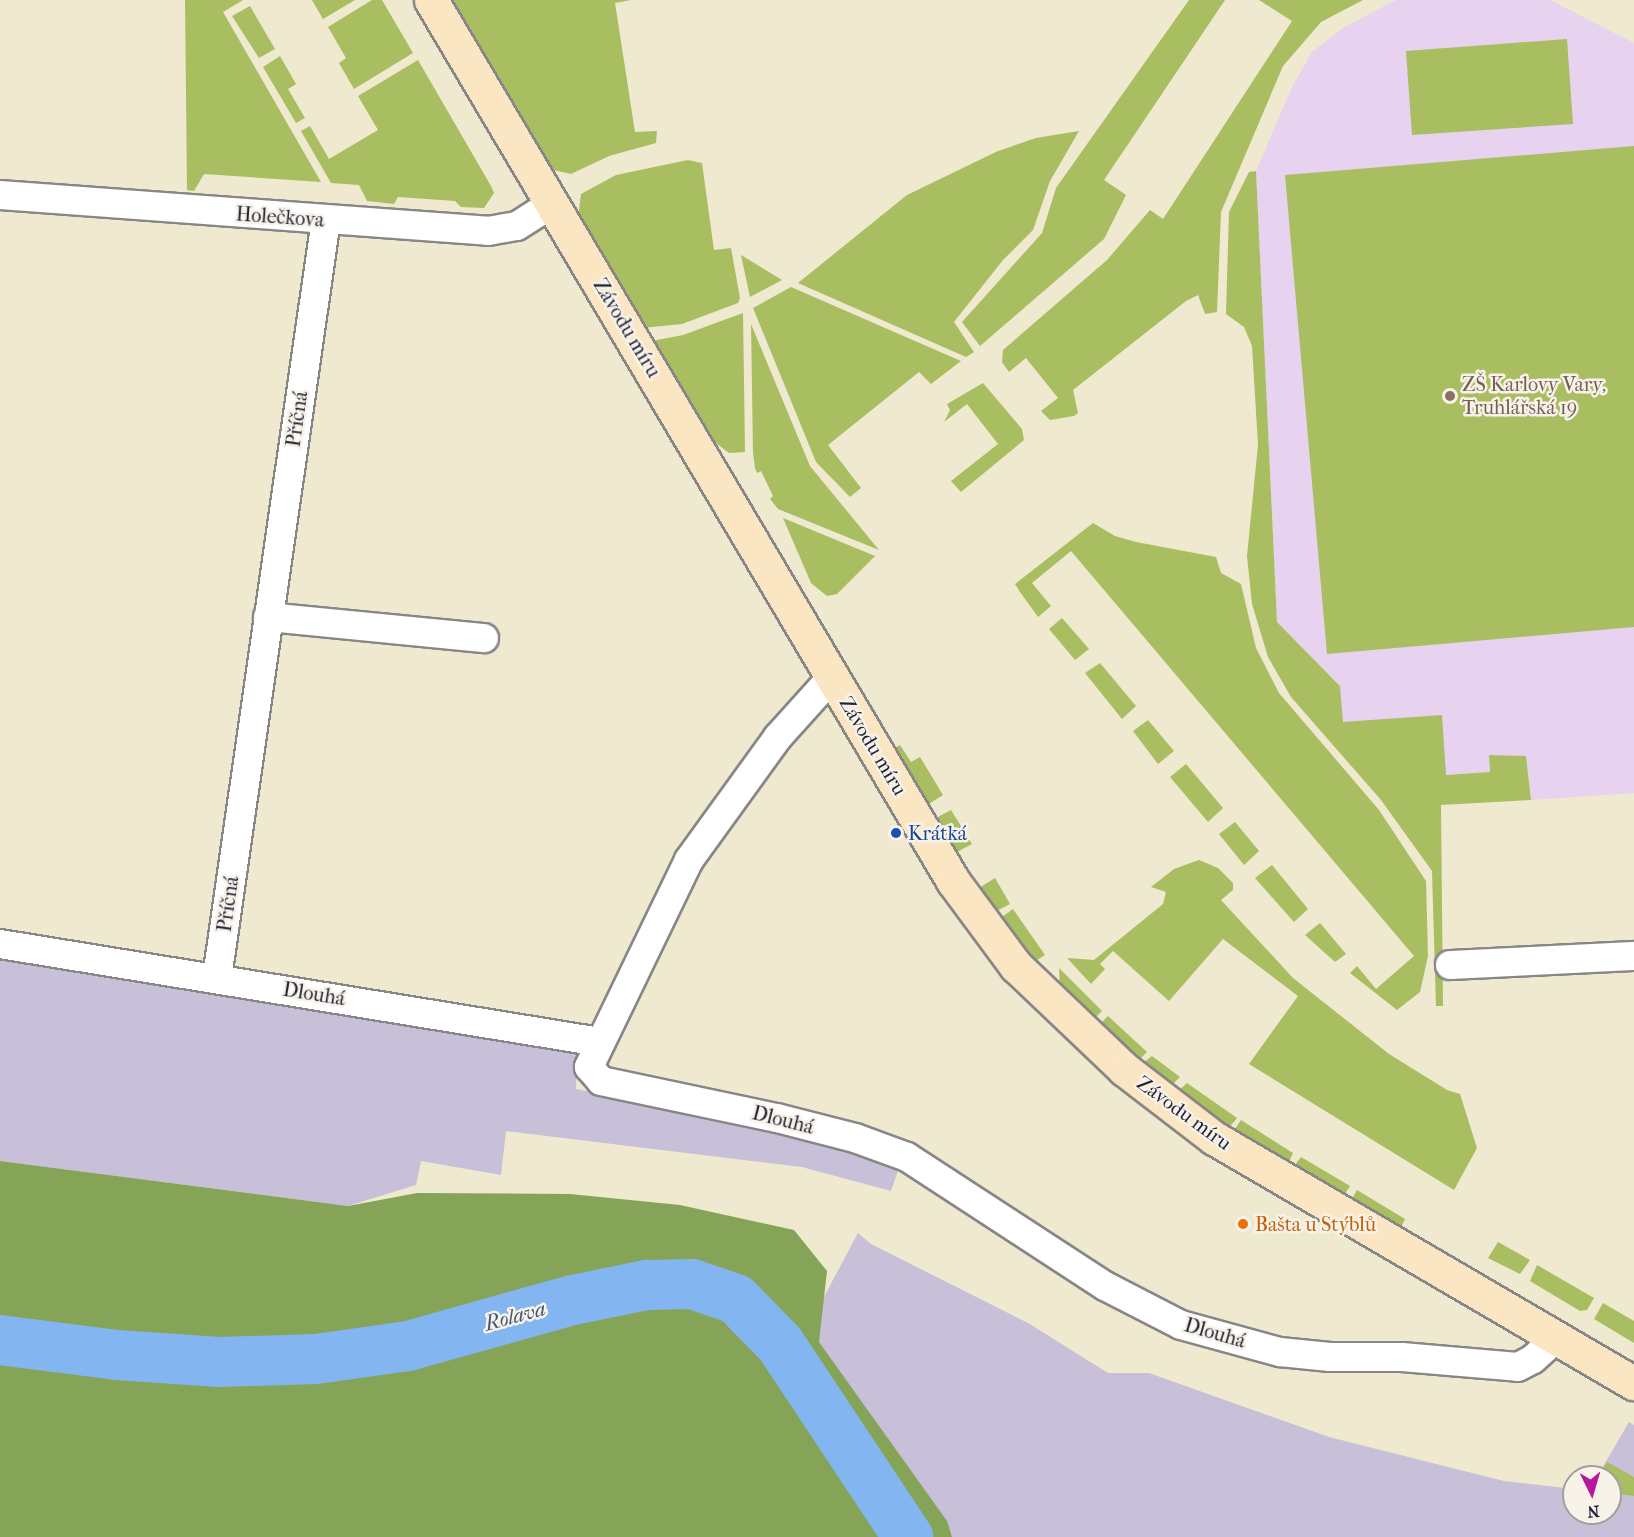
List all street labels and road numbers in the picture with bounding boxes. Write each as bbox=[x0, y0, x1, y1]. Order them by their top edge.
street label: Holečkova bbox=[235, 202, 325, 232]
street label: Závodu míru bbox=[588, 274, 666, 382]
street label: Příčná bbox=[281, 390, 313, 448]
street label: Závodu míru bbox=[834, 692, 912, 800]
street label: Příčná bbox=[212, 875, 244, 933]
street label: Dlouhá bbox=[281, 977, 347, 1011]
street label: Závodu míru bbox=[1132, 1071, 1236, 1155]
street label: Dlouhá bbox=[750, 1101, 816, 1139]
street label: Dlouhá bbox=[1182, 1313, 1248, 1353]

